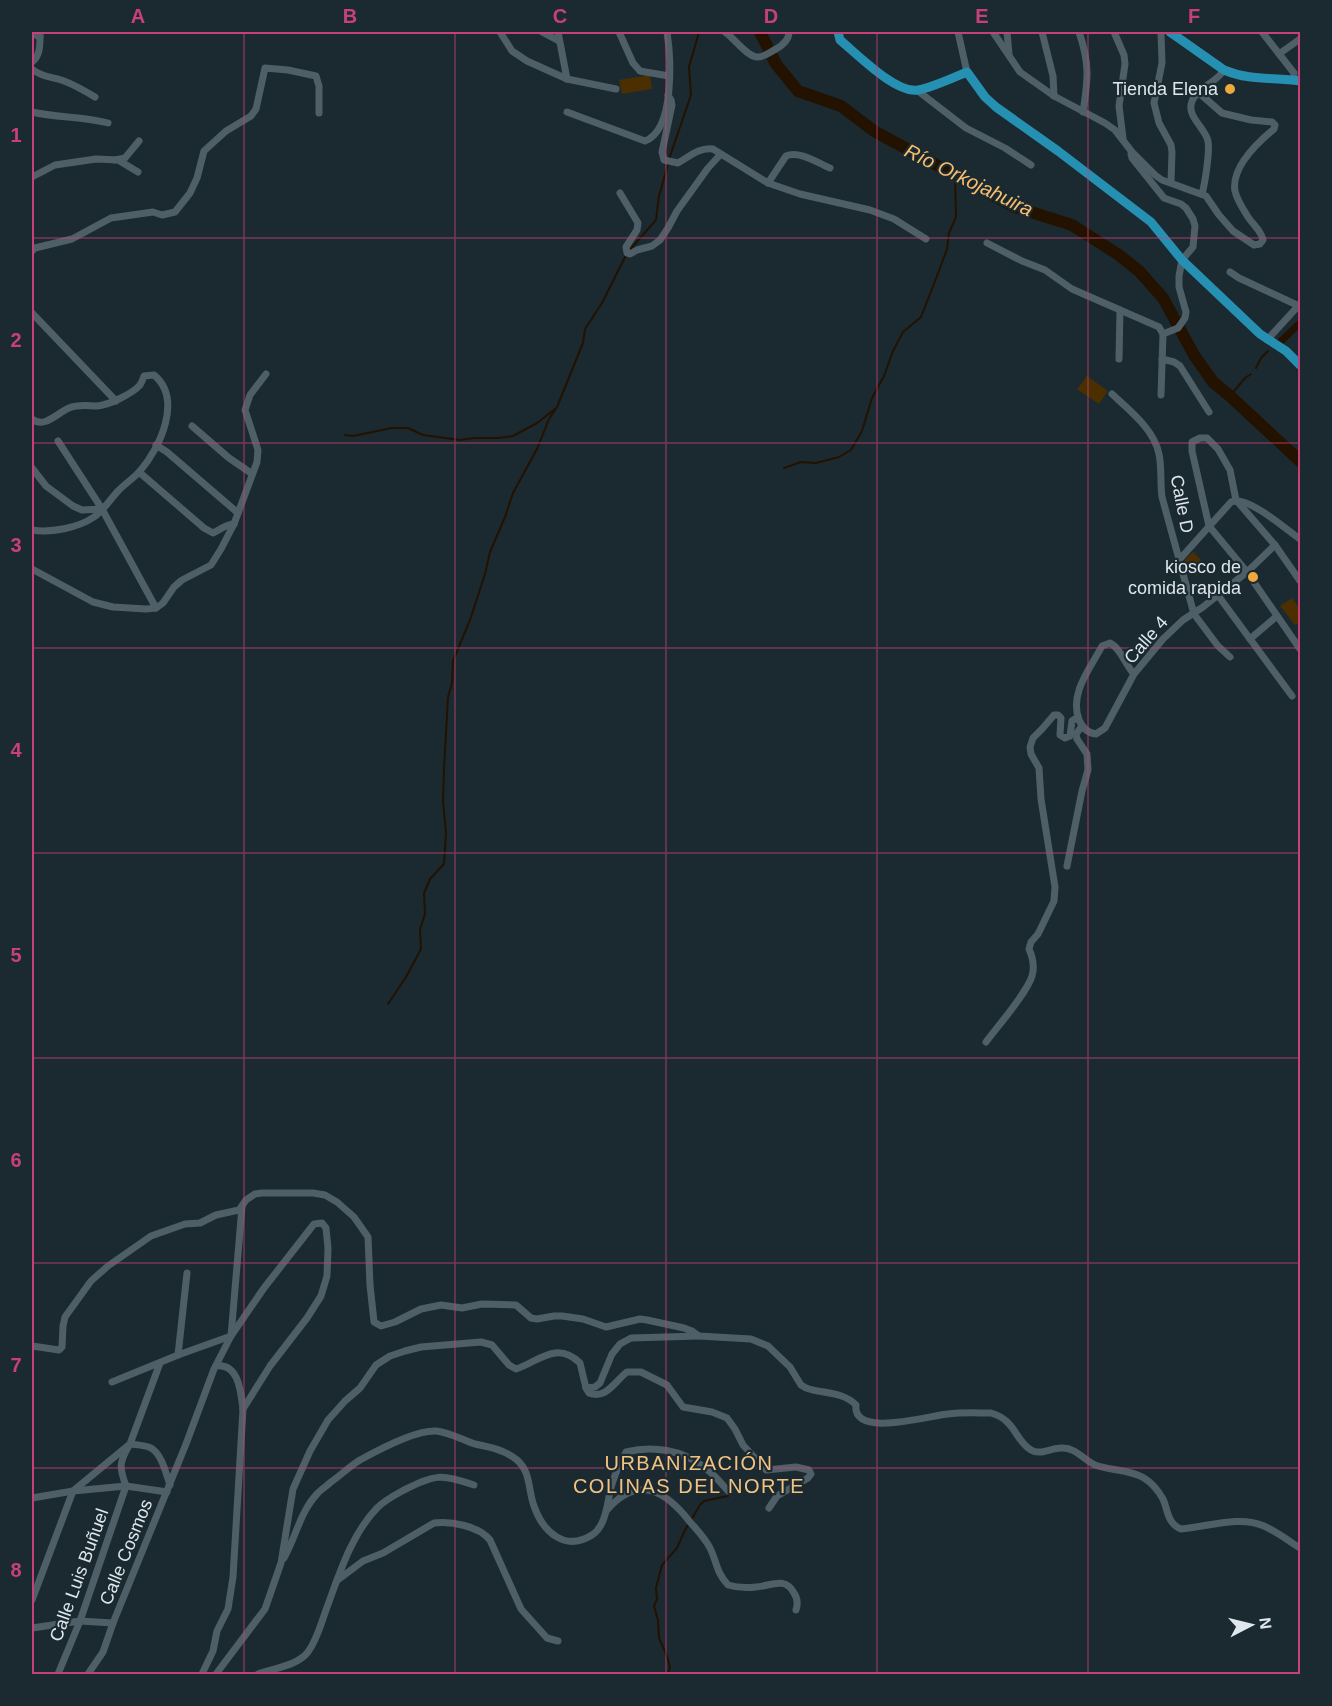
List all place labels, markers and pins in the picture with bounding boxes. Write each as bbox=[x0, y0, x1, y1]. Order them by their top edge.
place label: Tienda Elena bbox=[1113, 79, 1219, 99]
marker: Tienda Elena bbox=[1223, 82, 1237, 96]
place label: kiosco de comida rapida bbox=[1128, 557, 1242, 598]
marker: kiosco de comida rapida bbox=[1246, 570, 1260, 584]

